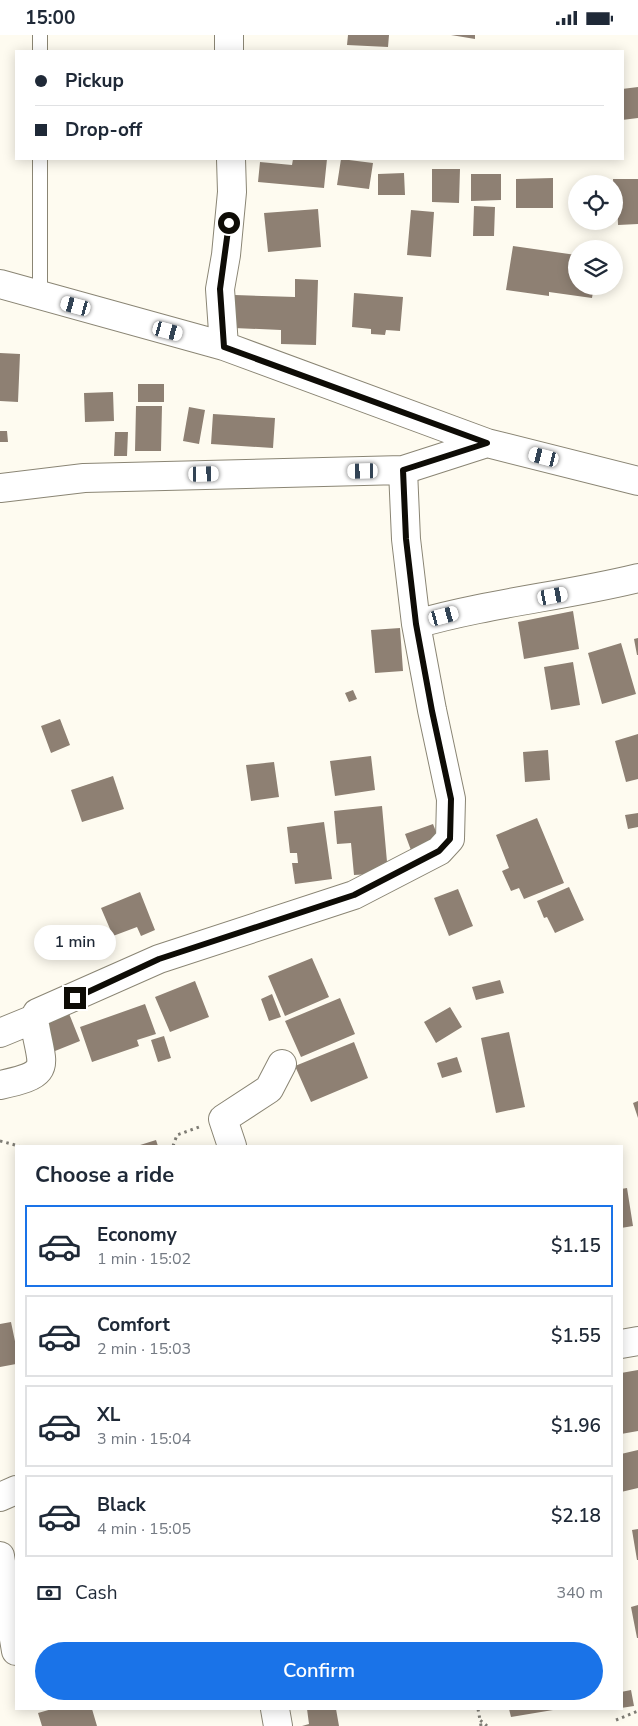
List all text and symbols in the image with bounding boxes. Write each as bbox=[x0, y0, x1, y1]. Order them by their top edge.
text: 15:00 bbox=[25, 5, 75, 31]
text: Pickup bbox=[65, 68, 124, 94]
text: Drop-off bbox=[65, 117, 142, 143]
map controls bbox=[568, 175, 623, 295]
button: locate bbox=[568, 175, 623, 230]
route start bbox=[218, 212, 240, 234]
button: layers bbox=[568, 240, 623, 295]
car bbox=[59, 295, 92, 317]
car bbox=[151, 320, 184, 342]
car bbox=[527, 446, 560, 468]
car bbox=[347, 463, 378, 479]
car bbox=[188, 466, 219, 482]
car bbox=[536, 586, 569, 606]
car bbox=[427, 605, 460, 627]
callout: 1 min bbox=[34, 925, 116, 961]
text: 1 min bbox=[55, 931, 95, 953]
route end bbox=[64, 987, 86, 1009]
text: Choose a ride bbox=[35, 1160, 174, 1190]
text: Economy bbox=[97, 1222, 177, 1248]
icon: car bbox=[37, 1224, 82, 1269]
text: $1.15 bbox=[551, 1233, 601, 1259]
text: 1 min · 15:02 bbox=[97, 1248, 191, 1270]
text: Comfort bbox=[97, 1312, 170, 1338]
icon: car bbox=[37, 1314, 82, 1359]
text: $1.55 bbox=[551, 1323, 601, 1349]
text: 2 min · 15:03 bbox=[97, 1338, 191, 1360]
text: XL bbox=[97, 1402, 120, 1428]
icon: car bbox=[37, 1404, 82, 1449]
text: $1.96 bbox=[551, 1413, 601, 1439]
text: 3 min · 15:04 bbox=[97, 1428, 191, 1450]
text: Black bbox=[97, 1492, 146, 1518]
icon: car bbox=[37, 1494, 82, 1539]
text: $2.18 bbox=[551, 1503, 601, 1529]
text: 4 min · 15:05 bbox=[97, 1518, 191, 1540]
icon: cash bbox=[35, 1579, 63, 1607]
text: Cash bbox=[75, 1580, 117, 1606]
text: 340 m bbox=[556, 1582, 603, 1604]
button: Confirm bbox=[35, 1642, 603, 1700]

